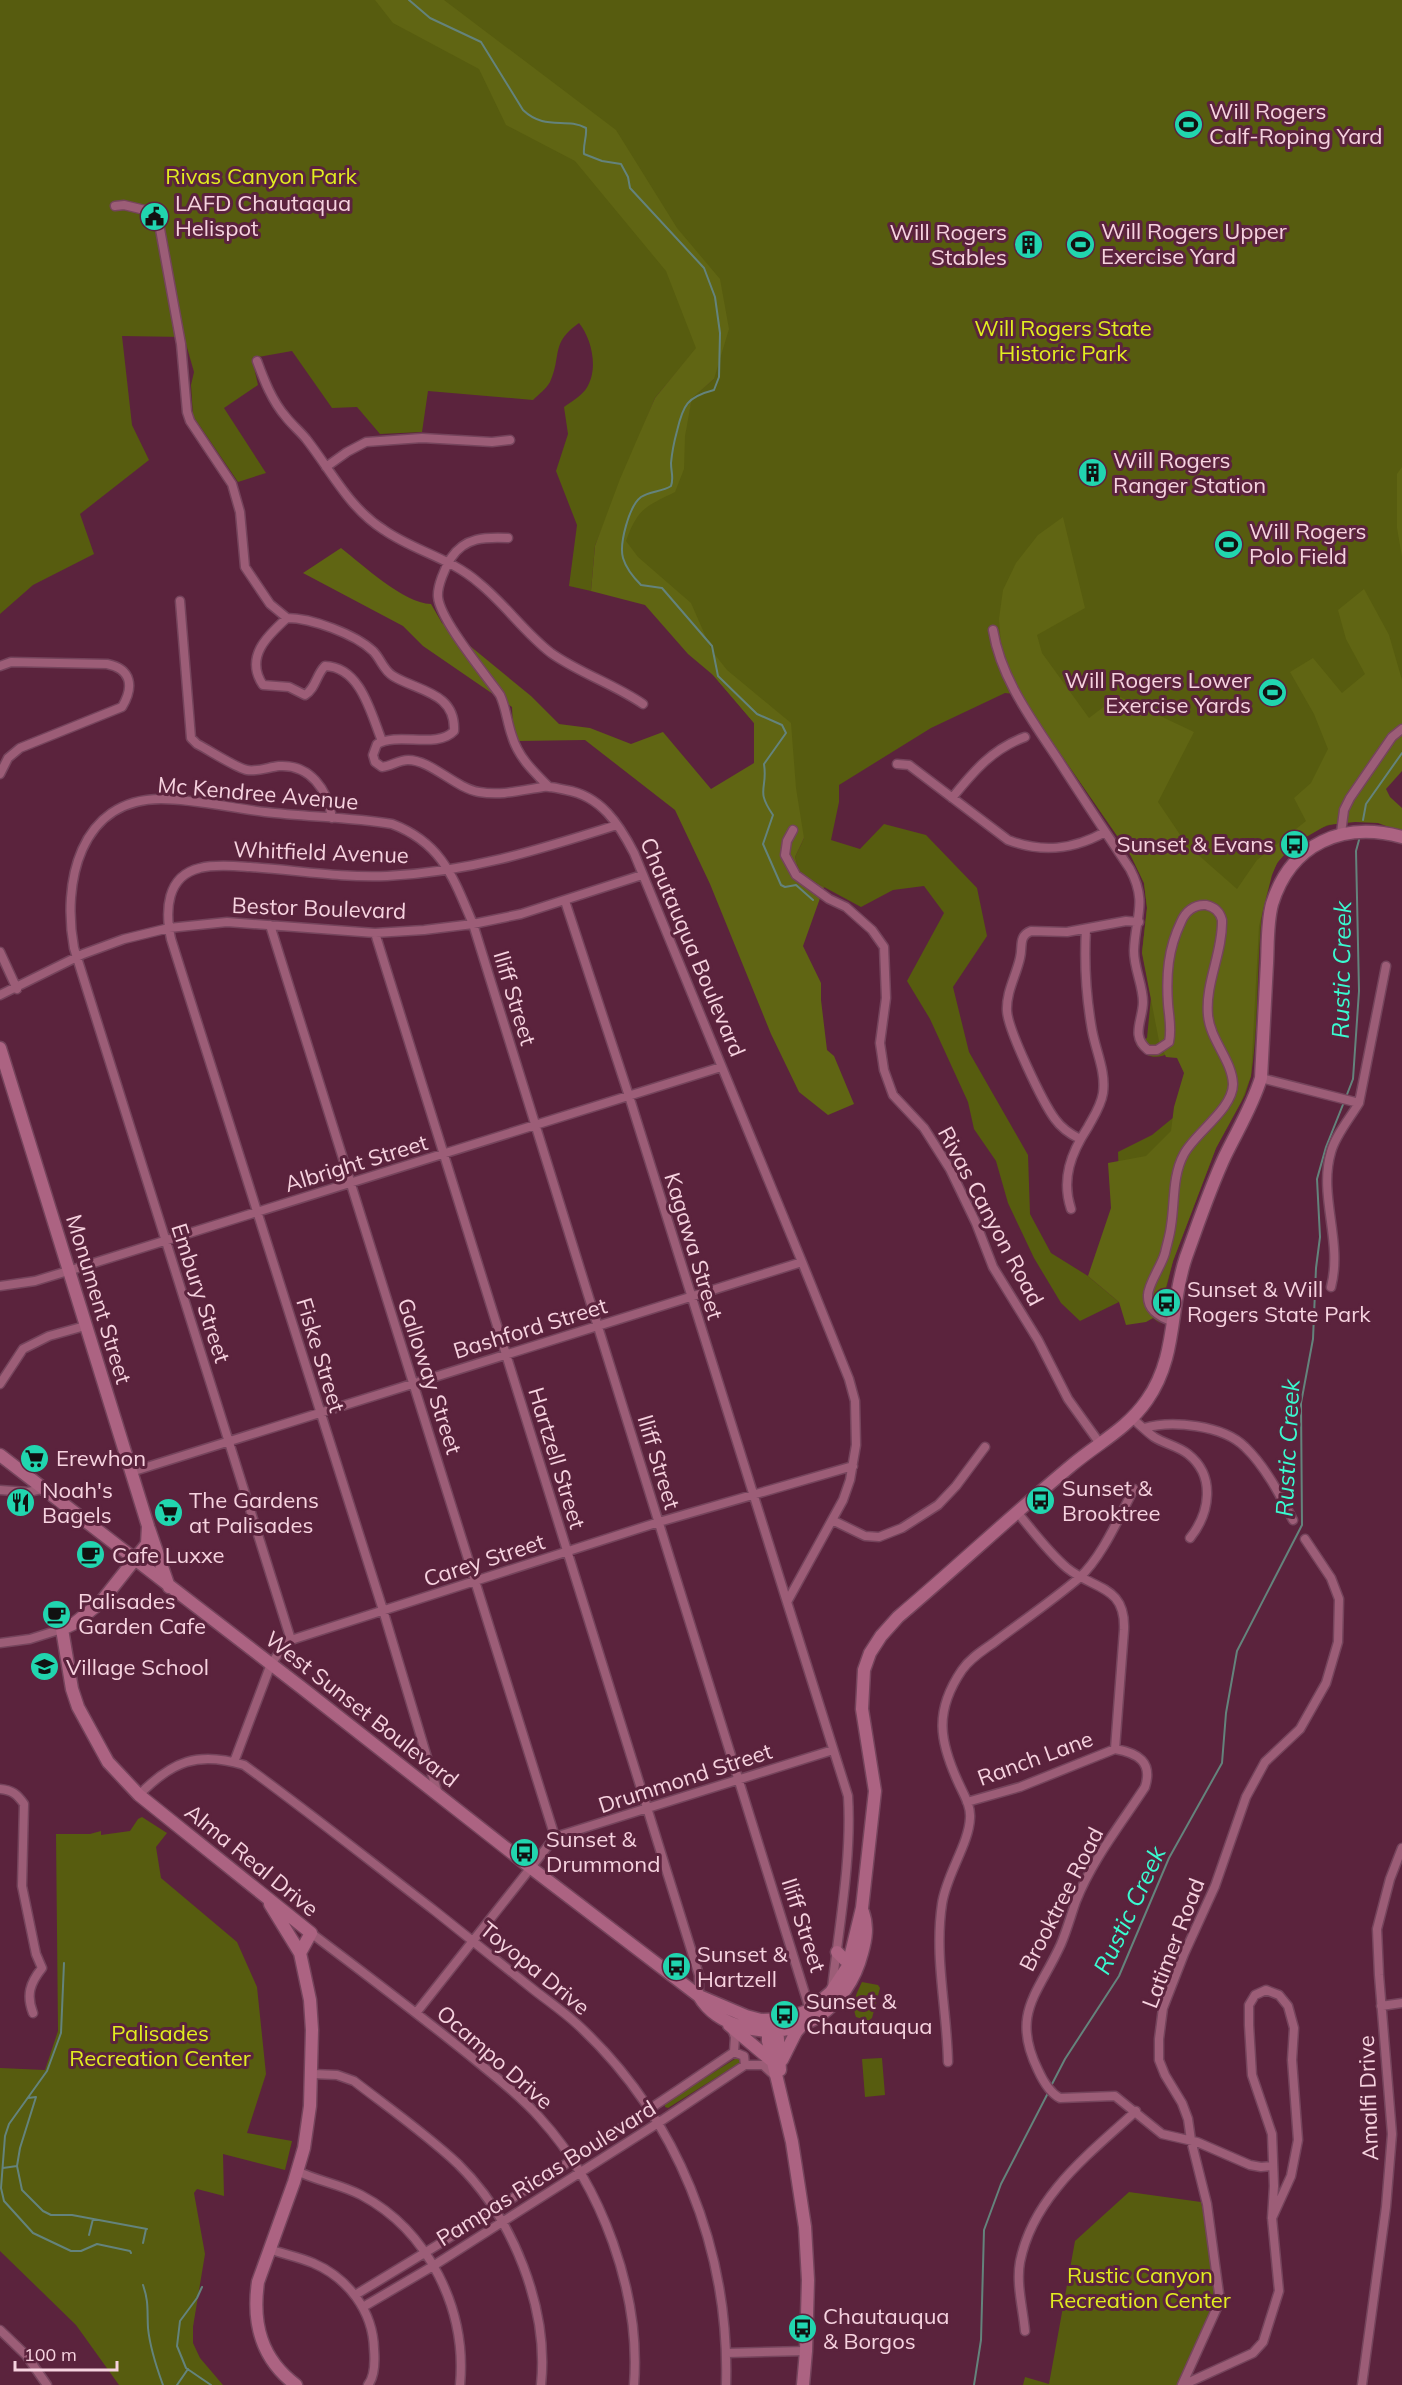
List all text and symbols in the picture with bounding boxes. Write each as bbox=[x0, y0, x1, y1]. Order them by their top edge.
place label: Will Rogers Calf-Roping Yard bbox=[1209, 97, 1383, 150]
sports icon: Will Rogers Calf-Roping Yard bbox=[1172, 108, 1204, 140]
park label: Rivas Canyon Park bbox=[165, 162, 357, 190]
place label: LAFD Chautaqua Helispot bbox=[175, 189, 351, 242]
public building icon: LAFD Chautaqua Helispot bbox=[138, 200, 170, 232]
place label: Will Rogers Upper Exercise Yard bbox=[1101, 217, 1287, 270]
place label: Will Rogers Stables bbox=[890, 218, 1007, 271]
sports icon: Will Rogers Upper Exercise Yard bbox=[1064, 228, 1096, 260]
building icon: Will Rogers Stables bbox=[1012, 229, 1044, 261]
park label: Will Rogers State Historic Park bbox=[974, 314, 1152, 367]
place label: Will Rogers Ranger Station bbox=[1113, 446, 1266, 499]
building icon: Will Rogers Ranger Station bbox=[1076, 457, 1108, 489]
place label: Will Rogers Polo Field bbox=[1249, 517, 1366, 570]
sports icon: Will Rogers Polo Field bbox=[1212, 528, 1244, 560]
place label: Will Rogers Lower Exercise Yards bbox=[1065, 666, 1251, 719]
sports icon: Will Rogers Lower Exercise Yards bbox=[1256, 677, 1288, 709]
street label: Mc Kendree Avenue bbox=[156, 770, 360, 816]
bus stop icon: Sunset & Evans bbox=[1279, 828, 1311, 860]
place label: Sunset & Evans bbox=[1117, 830, 1274, 858]
street label: Chautauqua Boulevard bbox=[634, 833, 752, 1061]
street label: Whitfield Avenue bbox=[233, 835, 409, 869]
street label: Bestor Boulevard bbox=[231, 891, 407, 925]
water label: Rustic Creek bbox=[1325, 900, 1357, 1039]
street label: Iliff Street bbox=[487, 947, 543, 1049]
street label: Rivas Canyon Road bbox=[932, 1122, 1050, 1310]
street label: Albright Street bbox=[281, 1128, 431, 1198]
street label: Kagawa Street bbox=[658, 1169, 730, 1323]
street label: Monument Street bbox=[60, 1211, 138, 1387]
street label: Embury Street bbox=[165, 1220, 237, 1367]
place label: Sunset & Will Rogers State Park bbox=[1187, 1275, 1371, 1328]
bus stop icon: Sunset & Will Rogers State Park bbox=[1150, 1286, 1182, 1318]
street label: Bashford Street bbox=[450, 1291, 611, 1365]
street label: Fiske Street bbox=[290, 1294, 352, 1416]
street label: Galloway Street bbox=[392, 1294, 469, 1458]
water label: Rustic Creek bbox=[1268, 1378, 1306, 1518]
street label: Hartzell Street bbox=[522, 1384, 592, 1532]
street label: Iliff Street bbox=[631, 1411, 687, 1513]
supermarket icon: Erewhon bbox=[19, 1442, 51, 1474]
place label: Erewhon bbox=[56, 1444, 146, 1472]
place label: Sunset & Brooktree bbox=[1062, 1474, 1160, 1527]
place label: Noah's Bagels bbox=[42, 1476, 113, 1529]
bus stop icon: Sunset & Brooktree bbox=[1025, 1485, 1057, 1517]
place label: The Gardens at Palisades bbox=[189, 1486, 319, 1539]
restaurant icon: Noah's Bagels bbox=[5, 1487, 37, 1519]
supermarket icon: The Gardens at Palisades bbox=[152, 1497, 184, 1529]
street label: Carey Street bbox=[420, 1527, 548, 1593]
cafe icon: Cafe Luxxe bbox=[75, 1539, 107, 1571]
place label: Cafe Luxxe bbox=[112, 1541, 224, 1569]
place label: Palisades Garden Cafe bbox=[78, 1587, 206, 1640]
cafe icon: Palisades Garden Cafe bbox=[41, 1598, 73, 1630]
street label: West Sunset Boulevard bbox=[260, 1625, 464, 1793]
school or university icon: Village School bbox=[29, 1651, 61, 1683]
place label: Village School bbox=[66, 1653, 209, 1681]
street label: Ranch Lane bbox=[973, 1724, 1097, 1792]
street label: Drummond Street bbox=[595, 1737, 776, 1819]
street label: Alma Real Drive bbox=[179, 1798, 325, 1922]
street label: Brooktree Road bbox=[1013, 1822, 1109, 1976]
place label: Sunset & Drummond bbox=[546, 1825, 660, 1878]
bus stop icon: Sunset & Drummond bbox=[509, 1836, 541, 1868]
water label: Rustic Creek bbox=[1086, 1841, 1172, 1979]
street label: Iliff Street bbox=[776, 1874, 832, 1976]
street label: Latimer Road bbox=[1135, 1874, 1211, 2012]
street label: Toyopa Drive bbox=[474, 1915, 596, 2021]
place label: Sunset & Hartzell bbox=[697, 1940, 789, 1993]
bus stop icon: Sunset & Hartzell bbox=[660, 1951, 692, 1983]
place label: Sunset & Chautauqua bbox=[806, 1987, 933, 2040]
bus stop icon: Sunset & Chautauqua bbox=[769, 1998, 801, 2030]
street label: Ocampo Drive bbox=[431, 1999, 559, 2115]
park label: Palisades Recreation Center bbox=[69, 2019, 251, 2072]
street label: Amalfi Drive bbox=[1352, 2035, 1384, 2161]
street label: Pampas Ricas Boulevard bbox=[431, 2094, 661, 2252]
park label: Rustic Canyon Recreation Center bbox=[1049, 2261, 1231, 2314]
place label: Chautauqua & Borgos bbox=[823, 2302, 950, 2355]
bus stop icon: Chautauqua & Borgos bbox=[786, 2313, 818, 2345]
scale bar bbox=[15, 2334, 117, 2372]
text: 100 m bbox=[24, 2343, 77, 2366]

